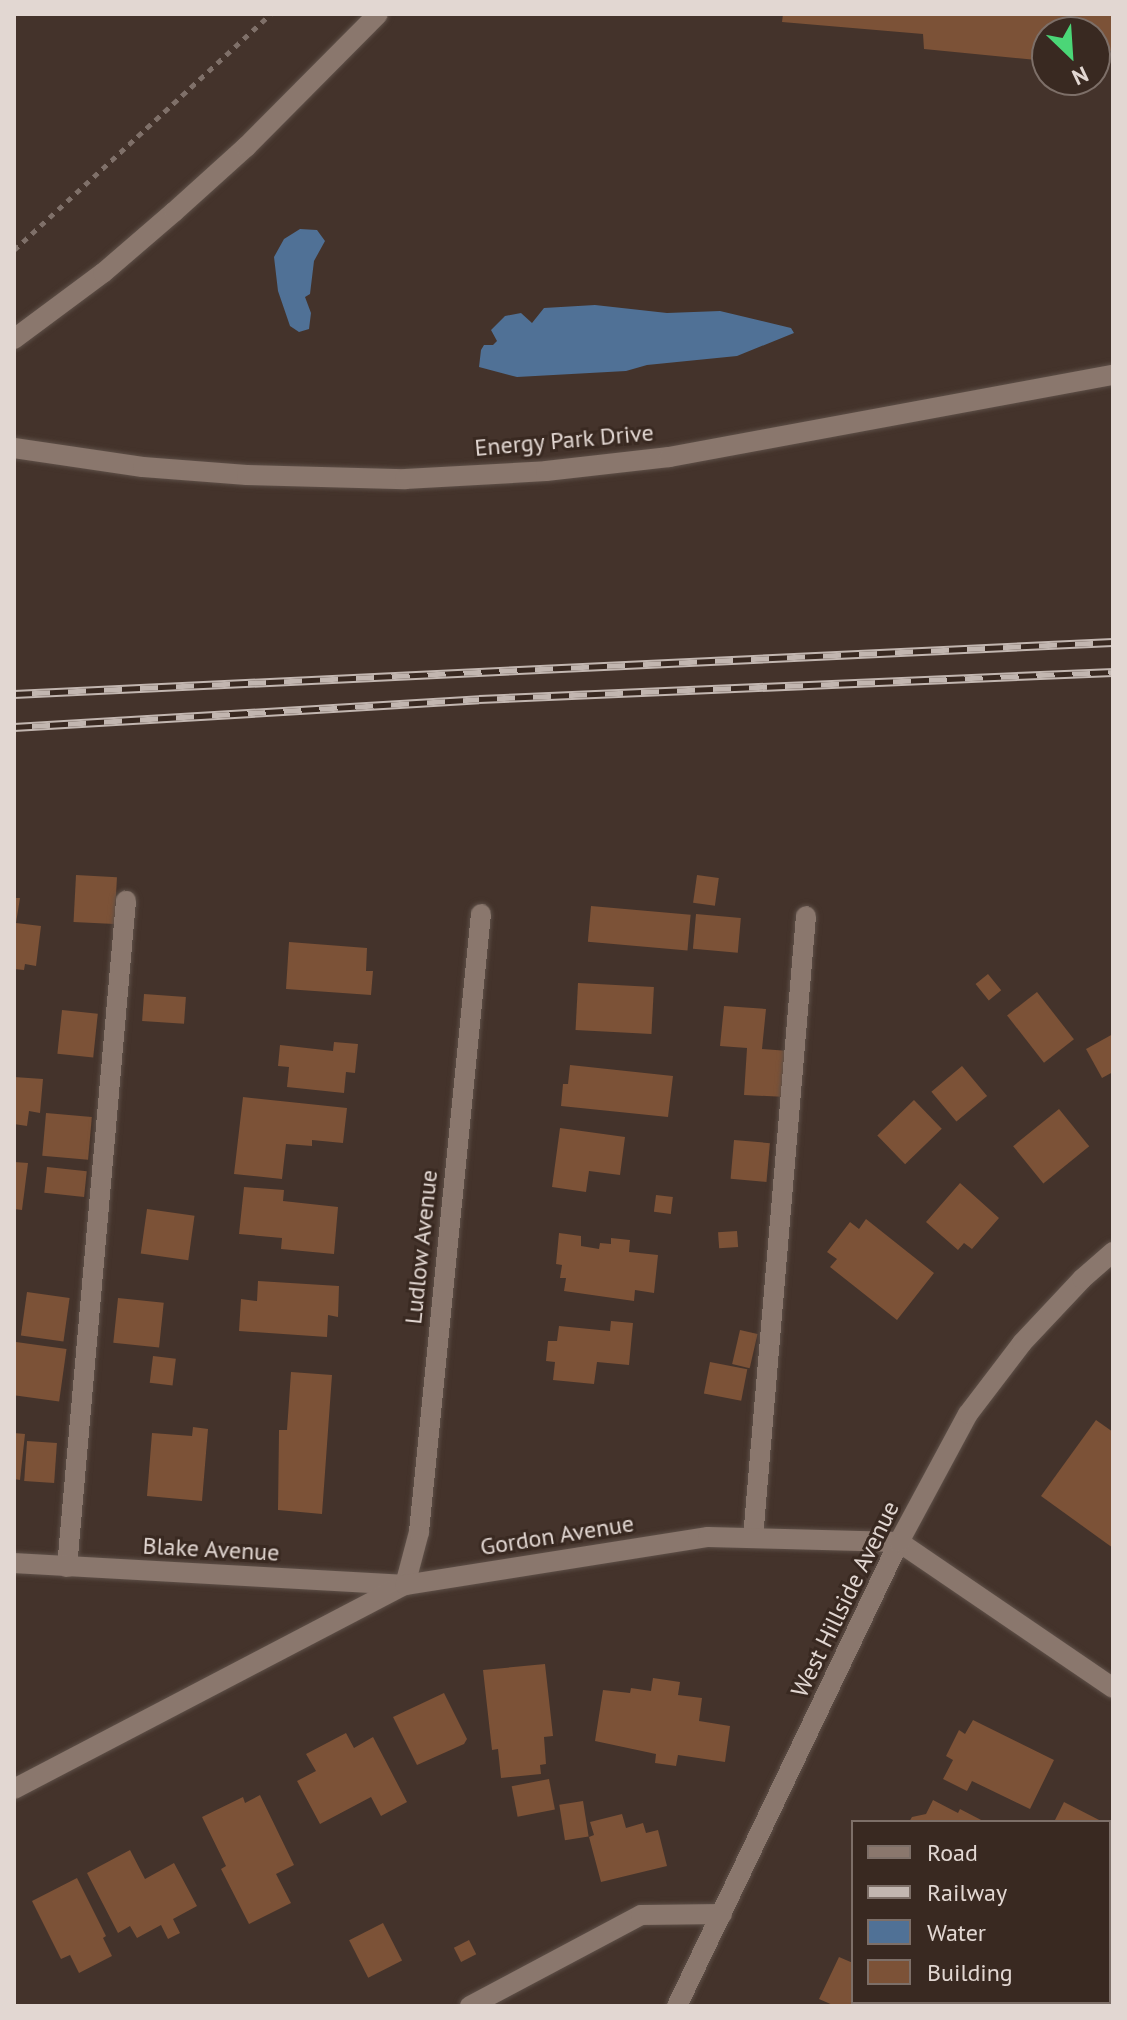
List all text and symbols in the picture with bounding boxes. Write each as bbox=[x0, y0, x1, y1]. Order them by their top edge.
north arrow bbox=[1031, 16, 1111, 96]
text: N bbox=[1068, 60, 1093, 92]
street label: Energy Park Drive bbox=[473, 418, 655, 462]
street label: Ludlow Avenue bbox=[399, 1168, 443, 1326]
street label: West Hillside Avenue bbox=[785, 1496, 905, 1702]
street label: Gordon Avenue bbox=[478, 1509, 636, 1561]
street label: Blake Avenue bbox=[141, 1531, 281, 1567]
legend bbox=[851, 1820, 1111, 2004]
text: Road bbox=[927, 1837, 978, 1868]
text: Railway bbox=[927, 1877, 1007, 1908]
text: Water bbox=[927, 1917, 986, 1948]
text: Building bbox=[927, 1957, 1013, 1988]

